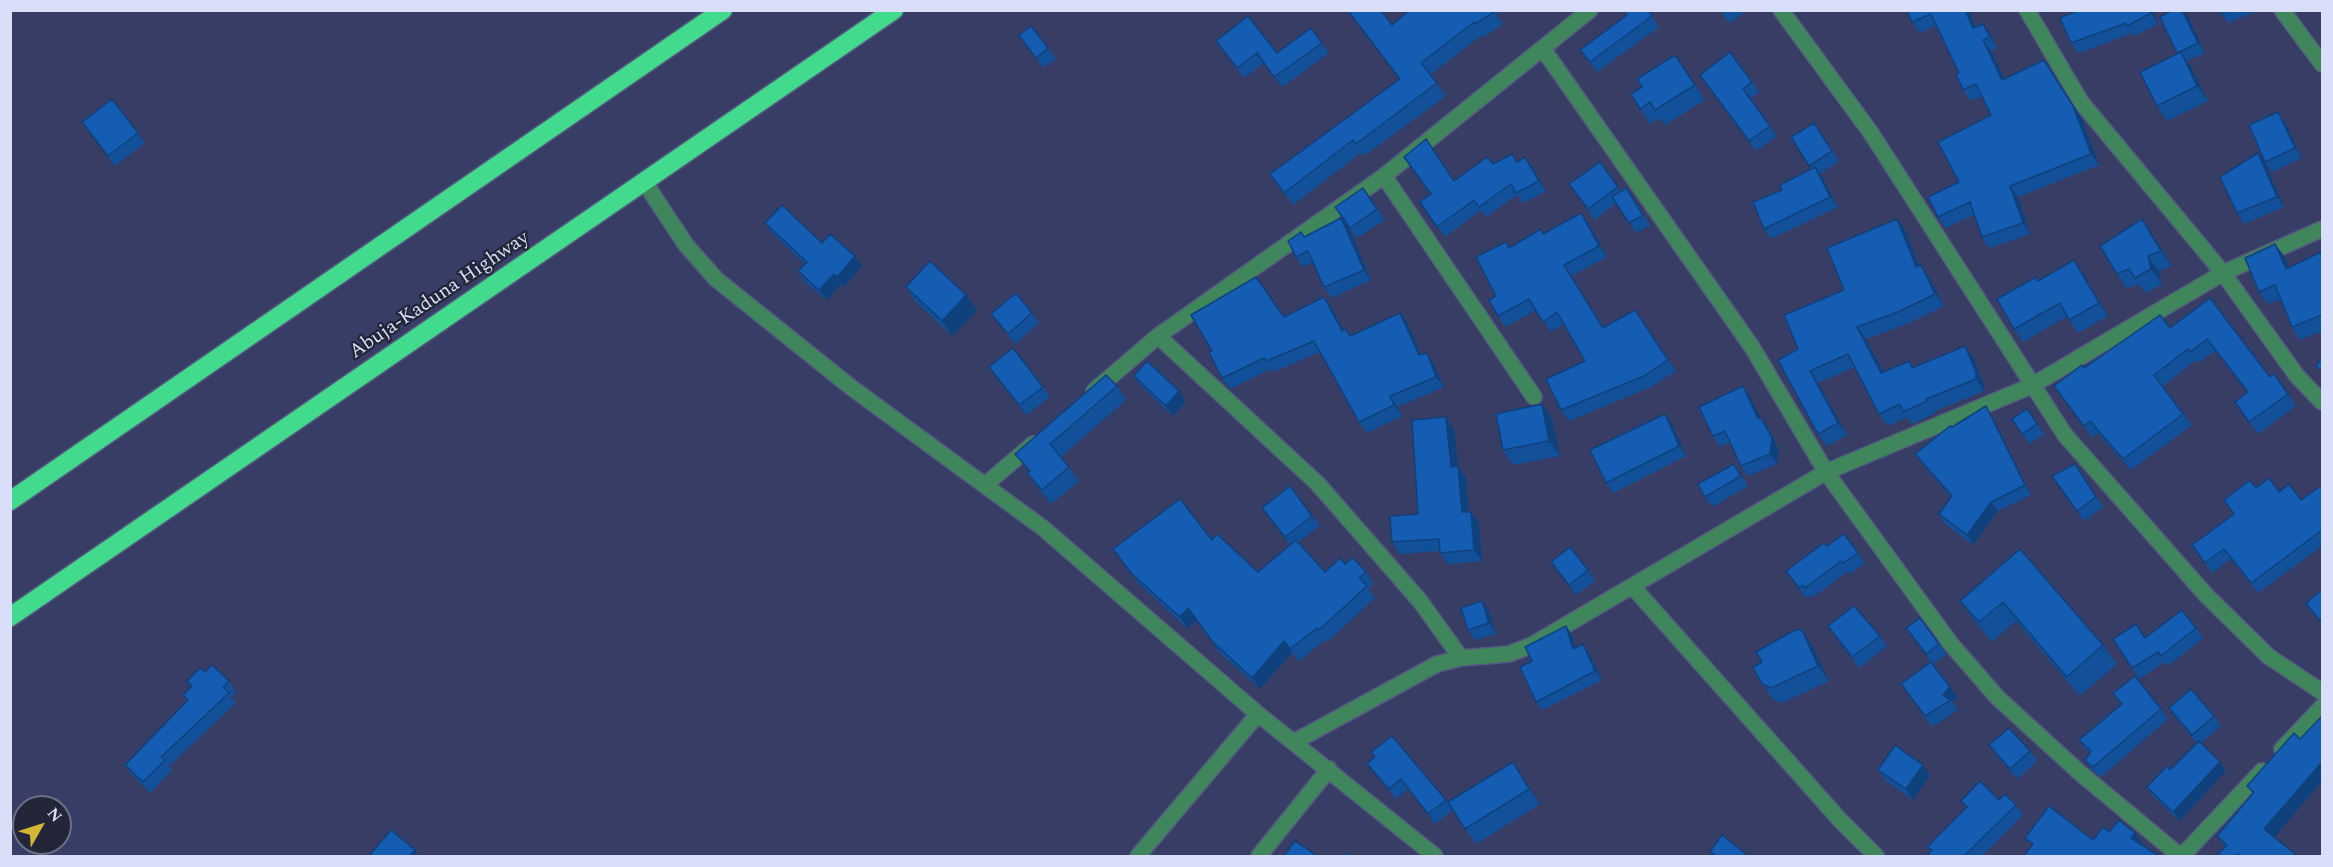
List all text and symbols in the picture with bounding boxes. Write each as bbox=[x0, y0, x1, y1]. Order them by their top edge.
street label: Abuja-Kaduna Highway bbox=[346, 227, 534, 365]
north arrow bbox=[12, 795, 72, 855]
text: N bbox=[41, 802, 68, 828]

